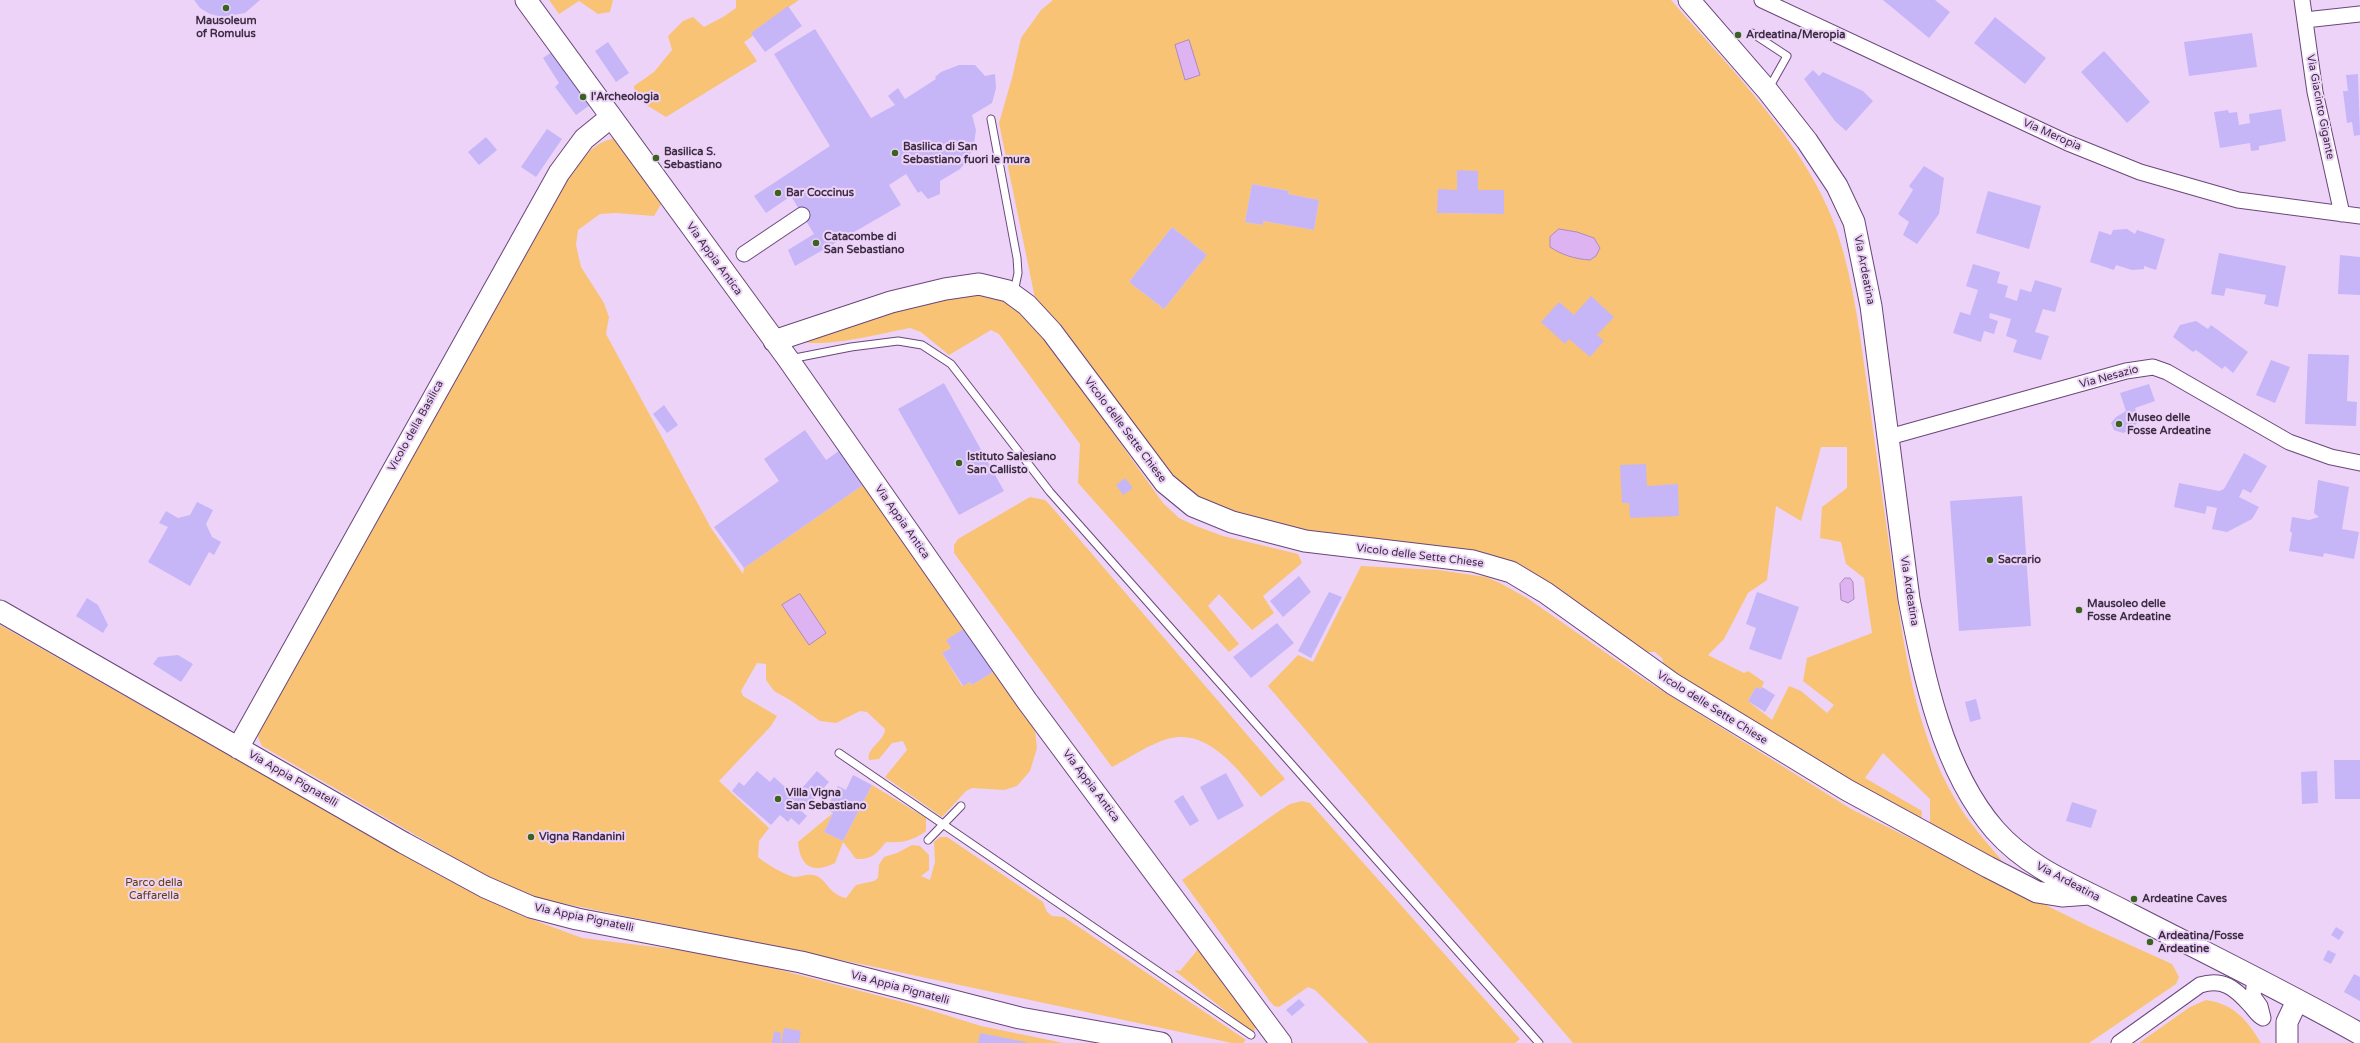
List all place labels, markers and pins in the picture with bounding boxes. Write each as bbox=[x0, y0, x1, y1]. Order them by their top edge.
marker: Mausoleum of Romulus bbox=[221, 3, 231, 13]
place label: Mausoleum of Romulus bbox=[195, 14, 257, 40]
place label: Ardeatina/Meropia bbox=[1746, 28, 1845, 42]
marker: Ardeatina/Meropia bbox=[1733, 30, 1743, 40]
place label: l'Archeologia bbox=[591, 90, 659, 104]
marker: l'Archeologia bbox=[578, 92, 588, 102]
place label: Basilica di San Sebastiano fuori le mura bbox=[903, 140, 1030, 166]
place label: Basilica S. Sebastiano bbox=[664, 145, 722, 171]
marker: Basilica di San Sebastiano fuori le mura bbox=[890, 148, 900, 158]
marker: Basilica S. Sebastiano bbox=[651, 153, 661, 163]
place label: Bar Coccinus bbox=[786, 186, 854, 200]
marker: Bar Coccinus bbox=[773, 188, 783, 198]
place label: Catacombe di San Sebastiano bbox=[824, 230, 904, 256]
marker: Catacombe di San Sebastiano bbox=[811, 238, 821, 248]
place label: Museo delle Fosse Ardeatine bbox=[2127, 411, 2211, 437]
marker: Museo delle Fosse Ardeatine bbox=[2114, 419, 2124, 429]
place label: Istituto Salesiano San Callisto bbox=[967, 450, 1056, 476]
marker: Istituto Salesiano San Callisto bbox=[954, 458, 964, 468]
place label: Sacrario bbox=[1998, 553, 2041, 567]
marker: Sacrario bbox=[1985, 555, 1995, 565]
place label: Mausoleo delle Fosse Ardeatine bbox=[2087, 597, 2171, 623]
marker: Mausoleo delle Fosse Ardeatine bbox=[2074, 605, 2084, 615]
place label: Villa Vigna San Sebastiano bbox=[786, 786, 866, 812]
marker: Villa Vigna San Sebastiano bbox=[773, 794, 783, 804]
place label: Vigna Randanini bbox=[539, 830, 625, 844]
marker: Vigna Randanini bbox=[526, 832, 536, 842]
place label: Ardeatine Caves bbox=[2142, 892, 2227, 906]
marker: Ardeatine Caves bbox=[2129, 894, 2139, 904]
place label: Ardeatina/Fosse Ardeatine bbox=[2158, 929, 2244, 955]
marker: Ardeatina/Fosse Ardeatine bbox=[2145, 937, 2155, 947]

